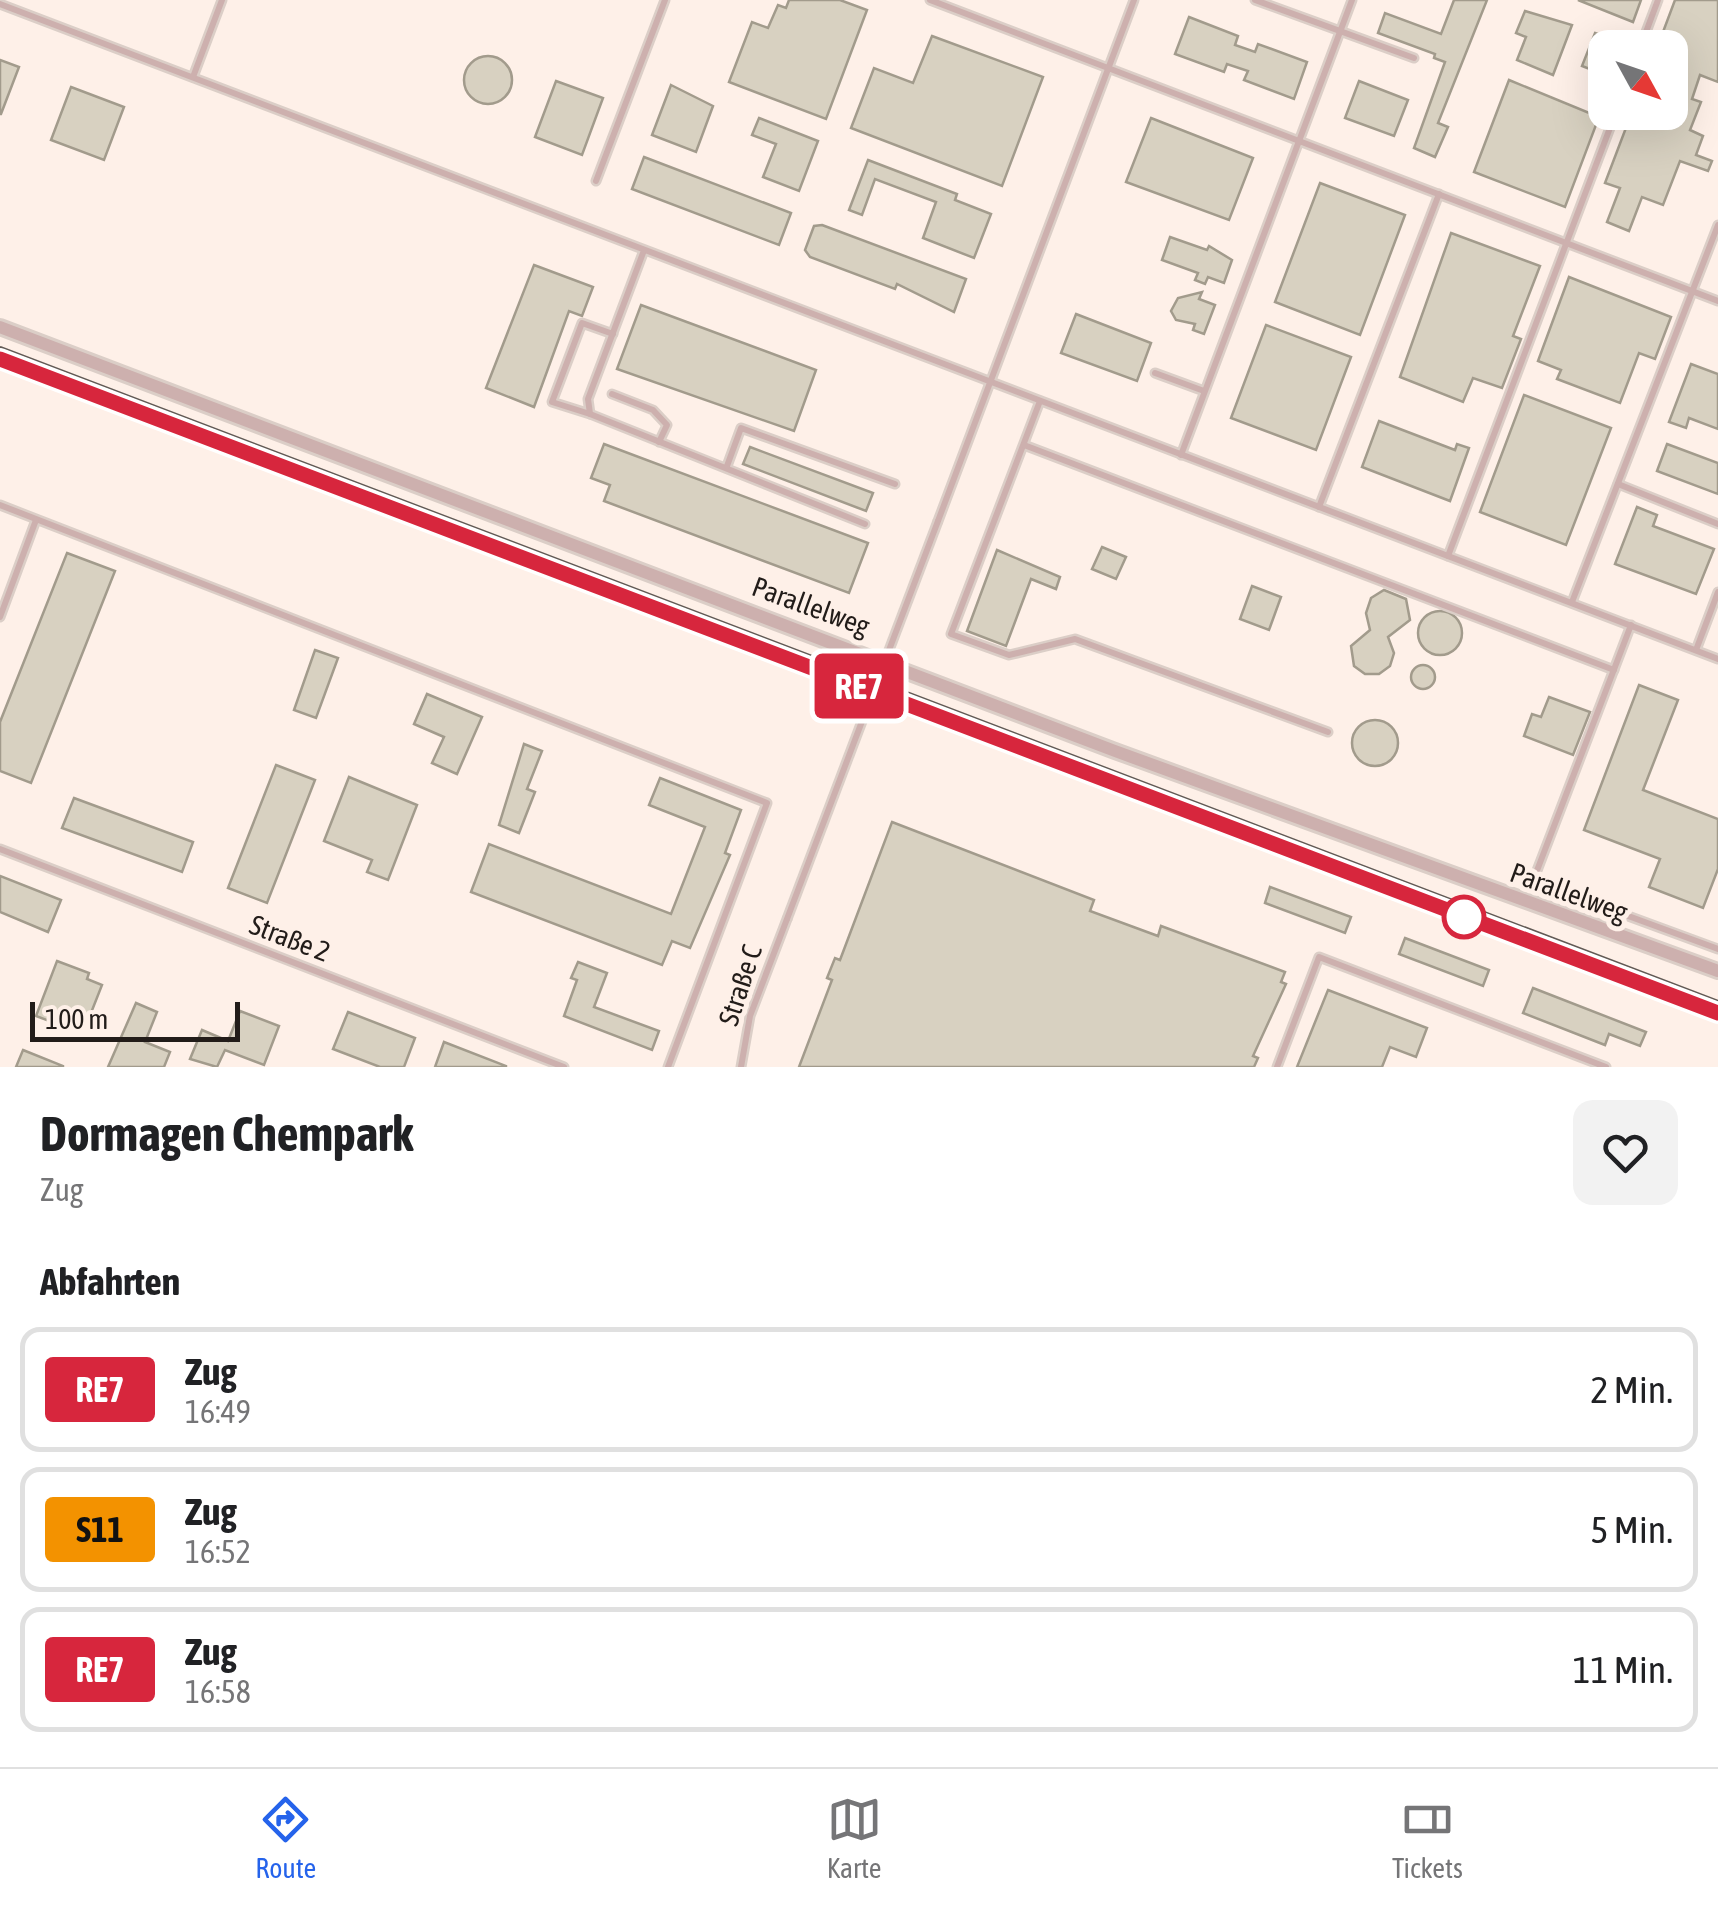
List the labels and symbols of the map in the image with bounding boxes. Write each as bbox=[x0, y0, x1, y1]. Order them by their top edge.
north arrow bbox=[1588, 30, 1688, 130]
street label: Parallelweg bbox=[748, 570, 874, 642]
line badge: RE7 bbox=[802, 654, 916, 718]
street label: Parallelweg bbox=[1506, 856, 1632, 928]
unlabelled marker bbox=[1443, 896, 1485, 938]
street label: Straße 2 bbox=[245, 908, 335, 968]
street label: Straße C bbox=[712, 940, 768, 1029]
scale bar bbox=[30, 997, 240, 1042]

